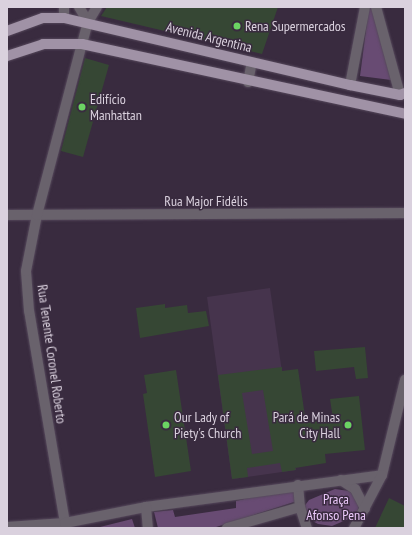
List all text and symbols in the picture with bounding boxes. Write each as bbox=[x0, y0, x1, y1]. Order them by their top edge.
street label: Avenida Argentina bbox=[164, 18, 254, 56]
place label: Rena Supermercados bbox=[245, 18, 346, 34]
marker: Rena Supermercados bbox=[232, 21, 242, 31]
place label: Edifício Manhattan bbox=[90, 91, 142, 124]
marker: Edifício Manhattan bbox=[77, 102, 87, 112]
street label: Rua Major Fidélis bbox=[164, 193, 248, 209]
street label: Rua Tenente Coronel Roberto bbox=[34, 283, 70, 425]
place label: Our Lady of Piety's Church bbox=[174, 409, 241, 442]
place label: Pará de Minas City Hall bbox=[273, 409, 340, 442]
marker: Our Lady of Piety's Church bbox=[161, 420, 171, 430]
marker: Pará de Minas City Hall bbox=[343, 420, 353, 430]
park label: Praça Afonso Pena bbox=[306, 491, 366, 524]

